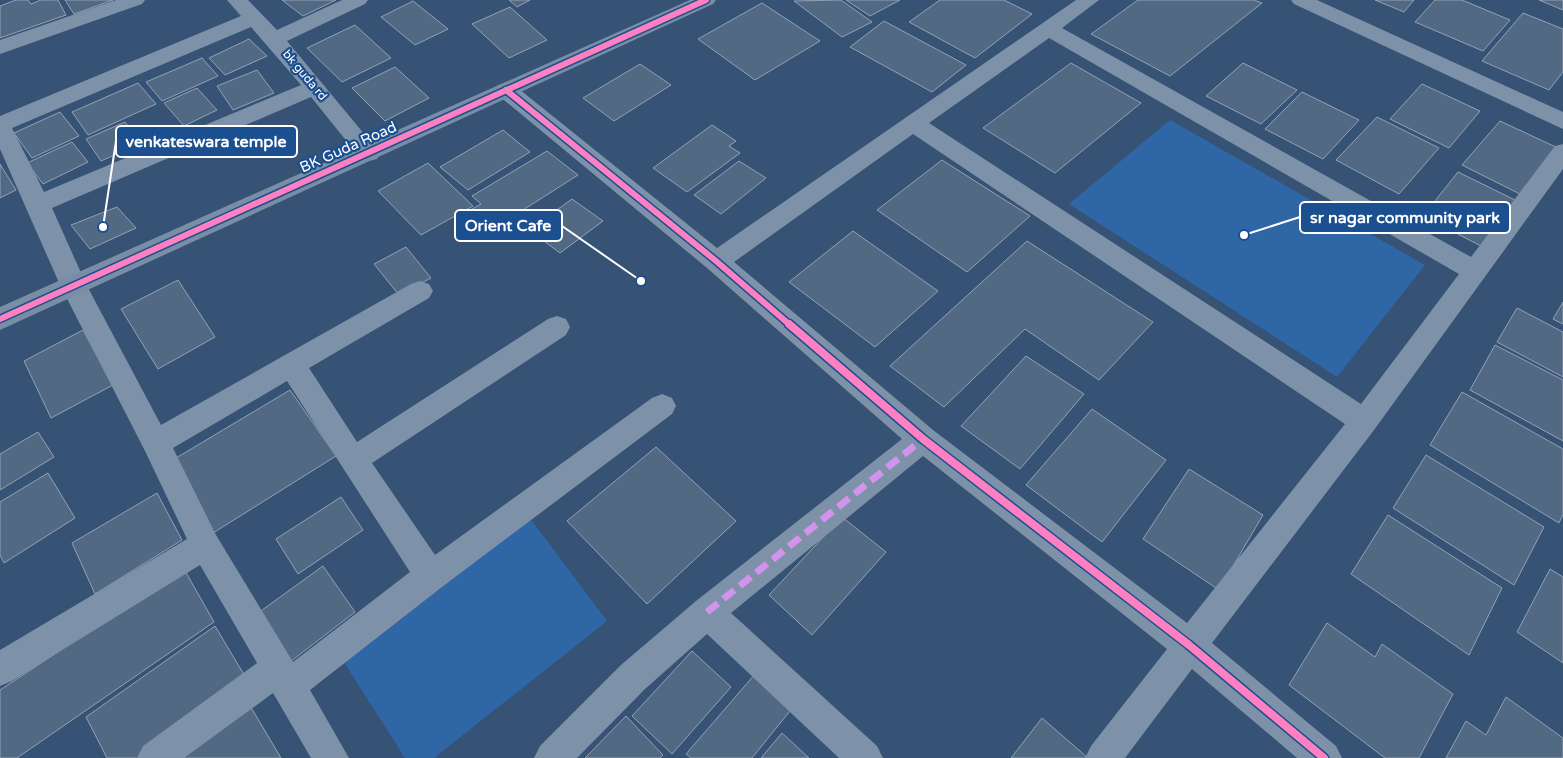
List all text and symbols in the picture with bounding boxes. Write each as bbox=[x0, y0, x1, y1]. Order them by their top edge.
street label: bk guda rd bbox=[280, 47, 330, 103]
street label: BK Guda Road bbox=[297, 118, 399, 176]
callout: venkateswara temple bbox=[116, 126, 297, 157]
text: venkateswara temple bbox=[126, 132, 286, 152]
callout: sr nagar community park bbox=[1300, 202, 1510, 233]
text: sr nagar community park bbox=[1310, 208, 1500, 228]
callout: Orient Cafe bbox=[455, 210, 562, 241]
text: Orient Cafe bbox=[465, 216, 551, 236]

